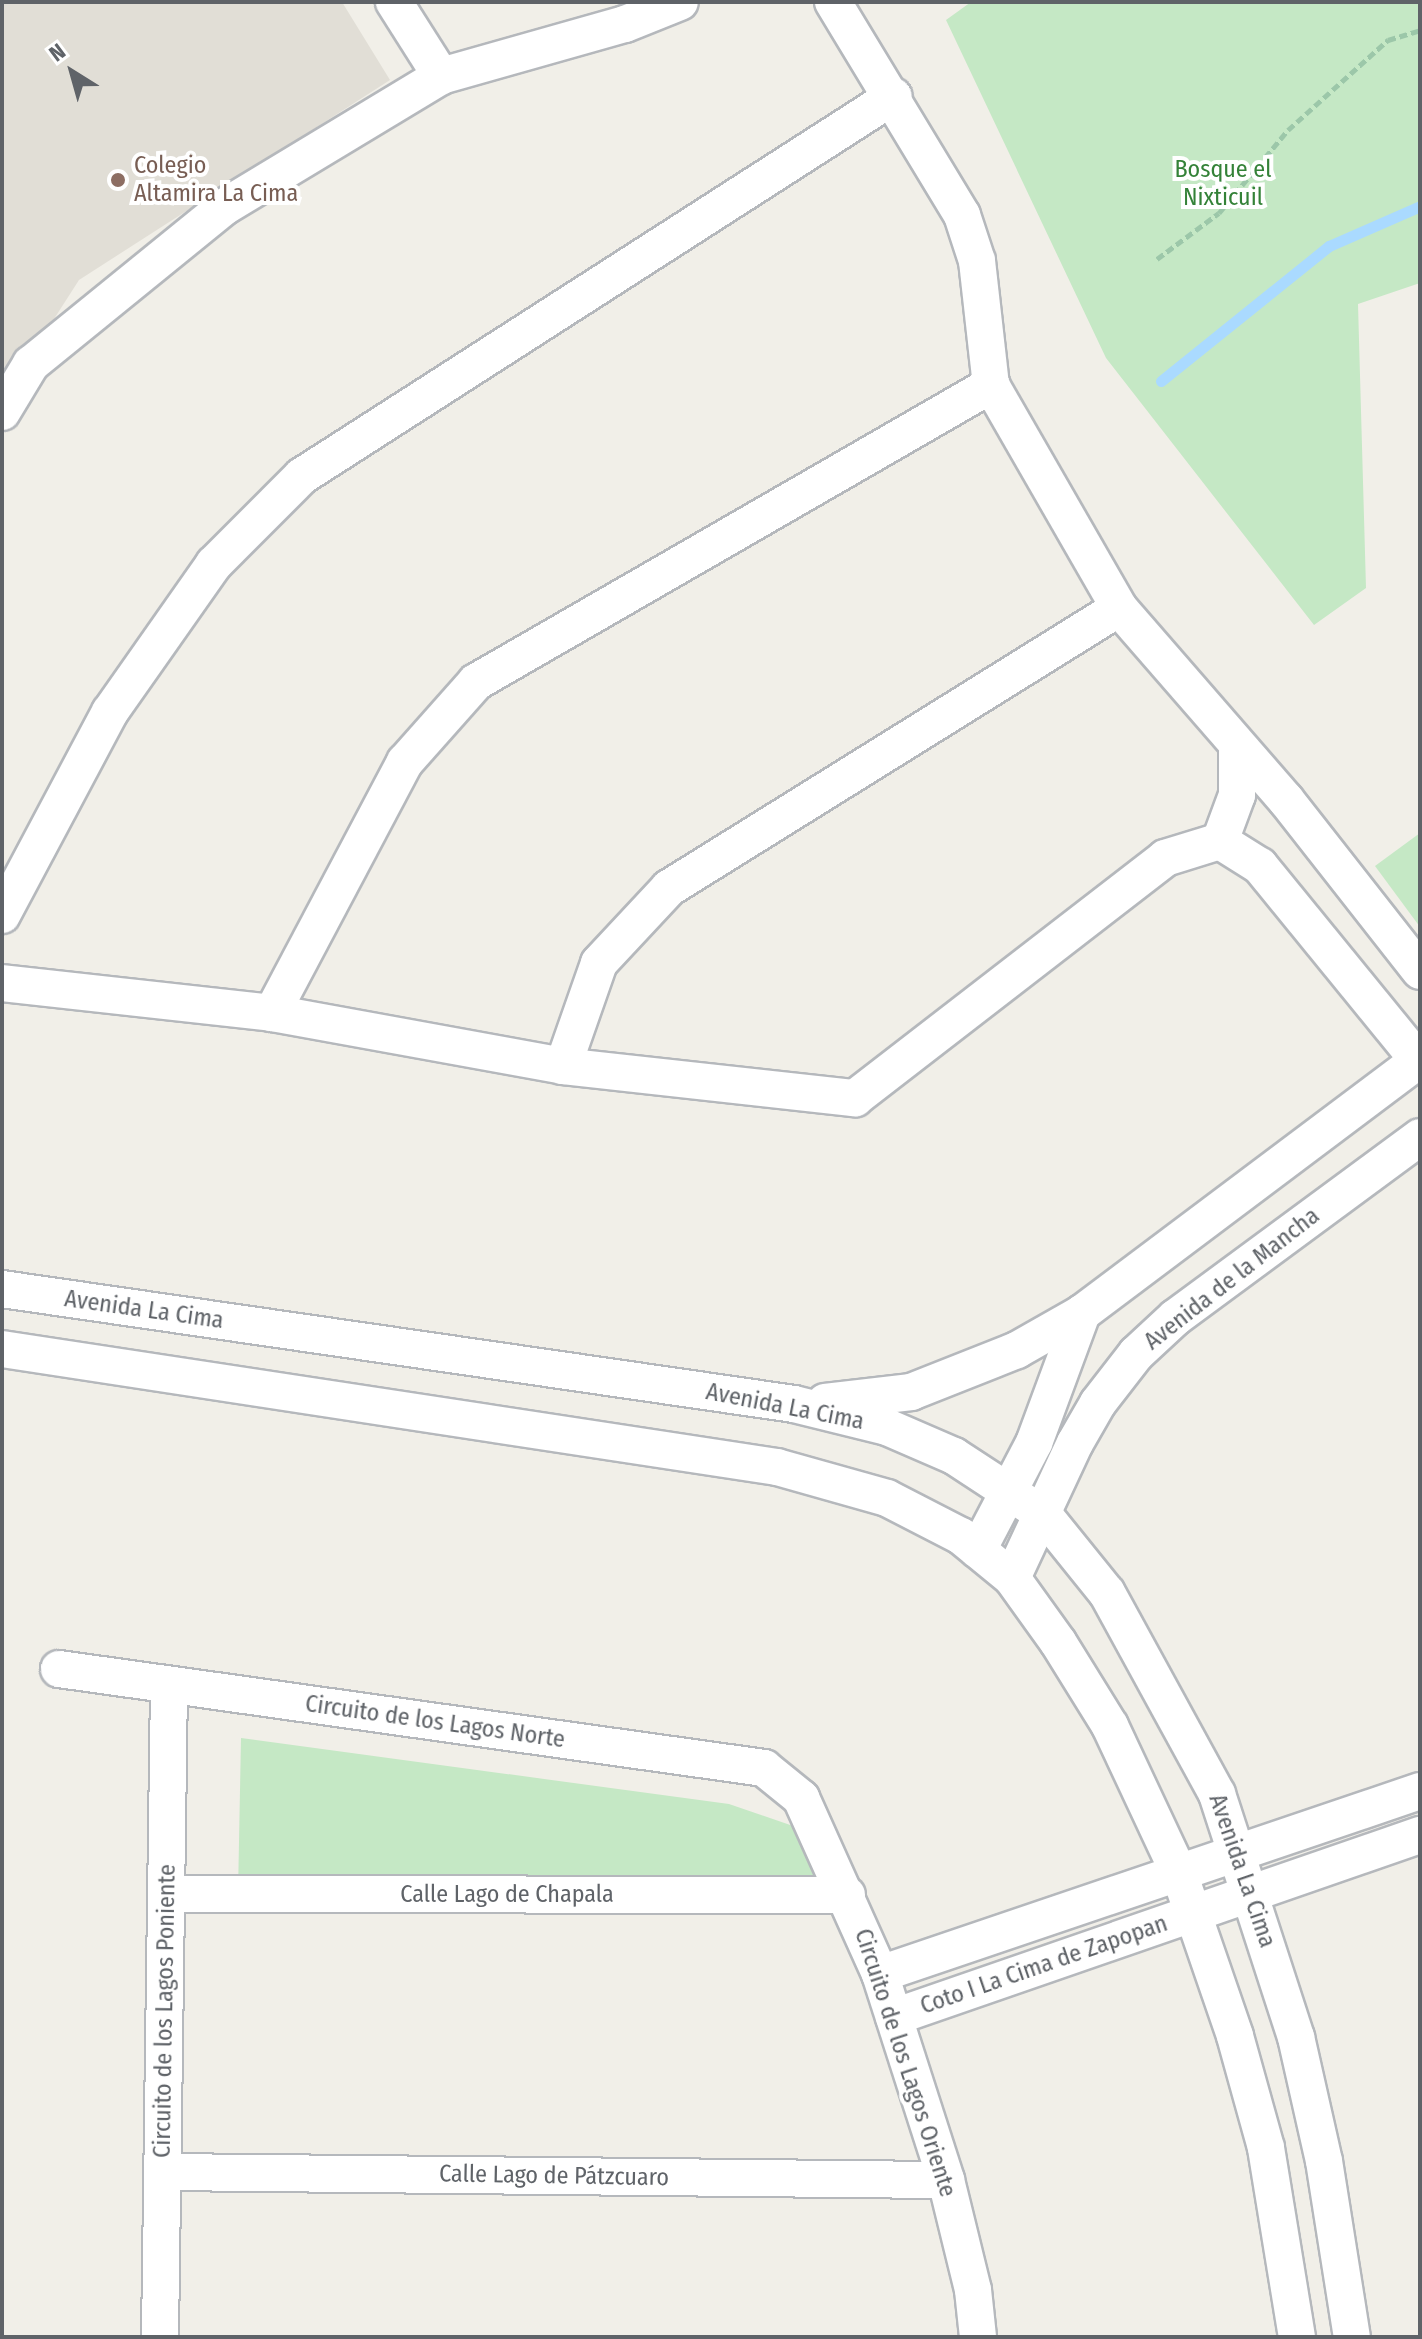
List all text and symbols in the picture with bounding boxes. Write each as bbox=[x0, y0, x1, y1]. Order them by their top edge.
north arrow bbox=[32, 32, 112, 112]
text: N bbox=[44, 38, 71, 67]
place label: Colegio Altamira La Cima bbox=[134, 152, 298, 208]
park label: Bosque el Nixticuil bbox=[1174, 156, 1272, 212]
marker: Colegio Altamira La Cima bbox=[109, 171, 127, 189]
street label: Avenida de la Mancha bbox=[1139, 1202, 1325, 1356]
street label: Avenida La Cima bbox=[63, 1285, 225, 1335]
street label: Avenida La Cima bbox=[704, 1378, 866, 1436]
street label: Circuito de los Lagos Norte bbox=[303, 1690, 567, 1754]
street label: Avenida La Cima bbox=[1202, 1791, 1282, 1951]
street label: Circuito de los Lagos Poniente bbox=[148, 1864, 182, 2158]
street label: Calle Lago de Chapala bbox=[400, 1881, 614, 1909]
street label: Coto I La Cima de Zapopan bbox=[917, 1909, 1171, 2021]
street label: Circuito de los Lagos Oriente bbox=[848, 1925, 962, 2201]
street label: Calle Lago de Pátzcuaro bbox=[439, 2160, 669, 2192]

